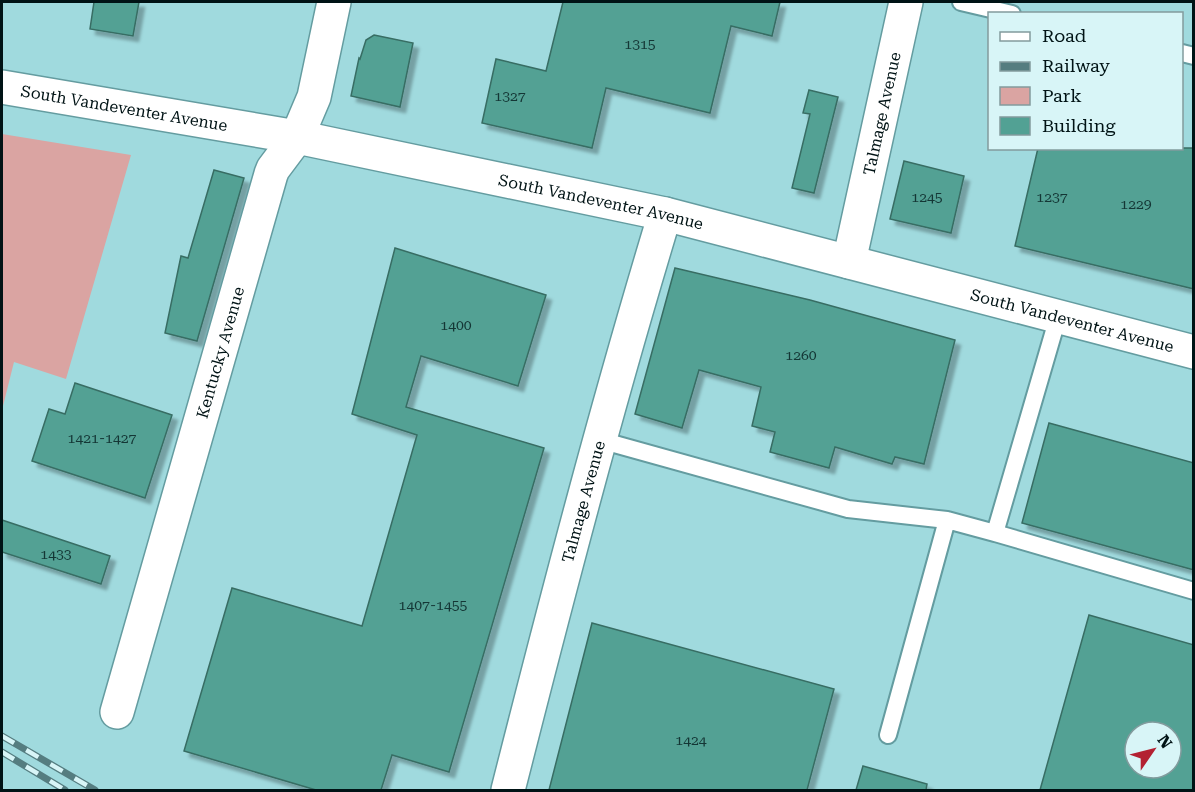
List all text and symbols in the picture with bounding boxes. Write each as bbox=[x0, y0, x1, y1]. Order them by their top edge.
legend bbox=[988, 12, 1183, 150]
text: Road bbox=[1042, 25, 1087, 46]
house number: 1315 bbox=[624, 36, 656, 52]
street label: Talmage Avenue bbox=[859, 50, 904, 177]
text: Railway bbox=[1042, 55, 1110, 76]
street label: South Vandeventer Avenue bbox=[20, 81, 229, 135]
text: Park bbox=[1042, 85, 1082, 106]
house number: 1327 bbox=[494, 88, 526, 104]
text: Building bbox=[1042, 115, 1116, 136]
street label: South Vandeventer Avenue bbox=[497, 170, 706, 233]
house number: 1245 bbox=[911, 189, 943, 205]
house number: 1237 bbox=[1036, 189, 1068, 205]
house number: 1229 bbox=[1120, 196, 1152, 212]
street label: Kentucky Avenue bbox=[192, 284, 248, 421]
street label: South Vandeventer Avenue bbox=[969, 285, 1176, 356]
house number: 1400 bbox=[440, 317, 472, 333]
house number: 1260 bbox=[785, 347, 817, 363]
house number: 1421-1427 bbox=[68, 430, 137, 446]
street label: Talmage Avenue bbox=[558, 438, 609, 565]
house number: 1433 bbox=[40, 546, 72, 562]
house number: 1407-1455 bbox=[399, 597, 468, 613]
north arrow bbox=[1123, 720, 1183, 780]
text: N bbox=[1154, 731, 1176, 752]
house number: 1424 bbox=[675, 732, 707, 748]

